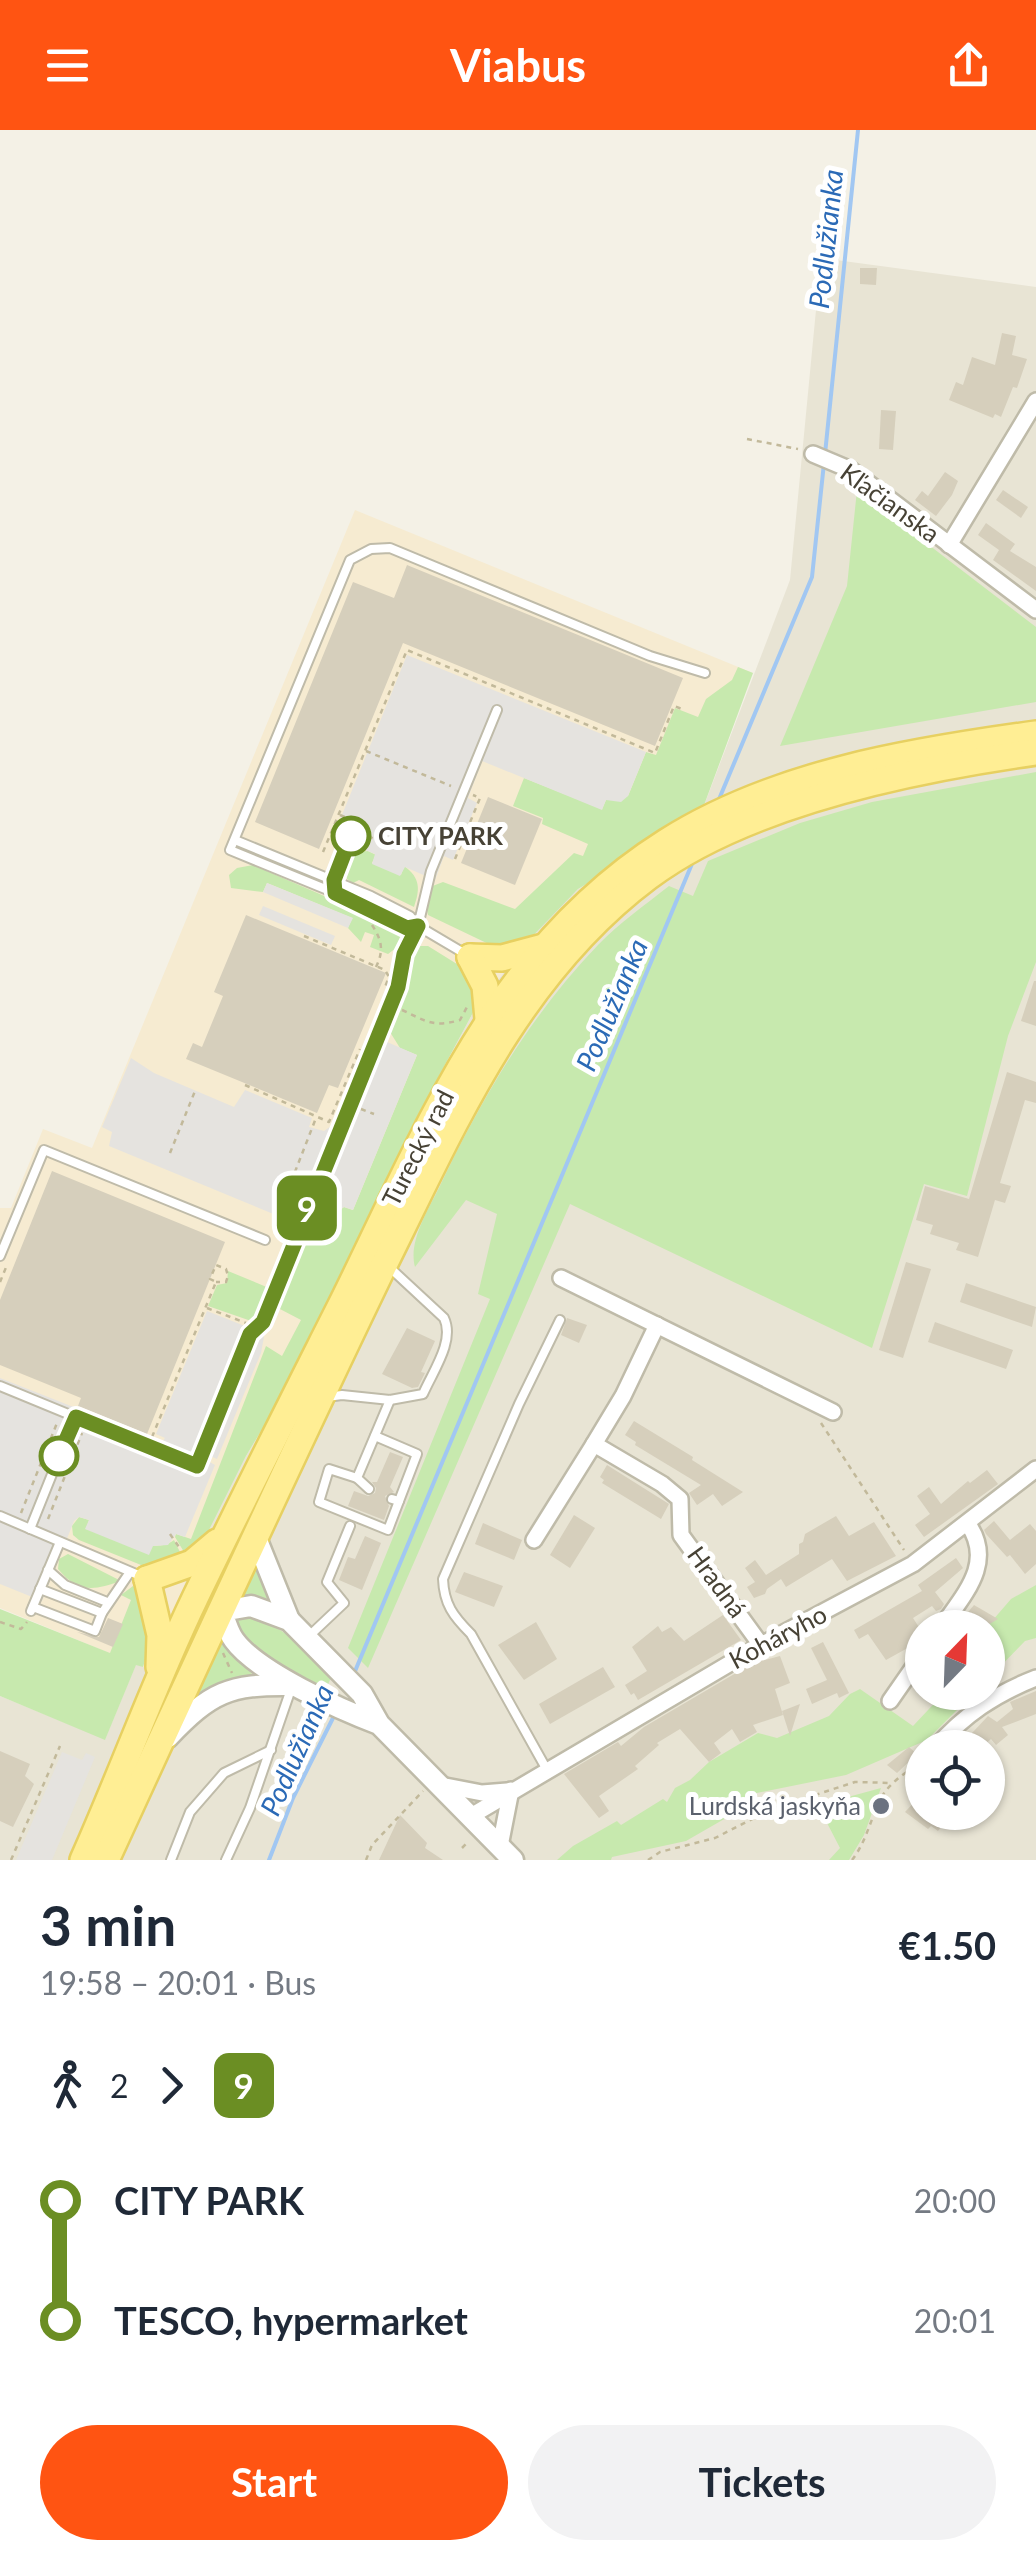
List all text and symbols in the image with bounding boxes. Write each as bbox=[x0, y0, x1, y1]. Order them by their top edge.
icon: menu bbox=[40, 38, 95, 93]
text: Viabus bbox=[450, 38, 586, 92]
icon: share bbox=[941, 38, 996, 93]
water label: Podlužianka bbox=[801, 168, 849, 310]
street label: Kľačianska bbox=[835, 456, 946, 548]
marker: CITY PARK bbox=[332, 817, 370, 855]
place label: CITY PARK bbox=[378, 820, 504, 850]
water label: Podlužianka bbox=[568, 934, 654, 1076]
street label: Turecký rad bbox=[375, 1084, 459, 1211]
line badge: 9 bbox=[274, 1176, 340, 1240]
text: 9 bbox=[297, 1187, 317, 1229]
unlabelled marker bbox=[40, 1437, 78, 1475]
street label: Hradná bbox=[682, 1540, 754, 1623]
street label: Koháryho bbox=[724, 1598, 831, 1674]
north arrow bbox=[905, 1610, 1005, 1710]
map controls bbox=[905, 1610, 1005, 1830]
water label: Podlužianka bbox=[252, 1679, 340, 1820]
button: locate bbox=[905, 1730, 1005, 1830]
place label: Lurdská jaskyňa bbox=[689, 1790, 861, 1820]
marker: Lurdská jaskyňa bbox=[870, 1795, 892, 1817]
text: 3 min bbox=[40, 1892, 176, 1958]
text: €1.50 bbox=[899, 1922, 996, 1968]
text: 19:58 – 20:01 · Bus bbox=[40, 1963, 316, 2002]
icon: walk bbox=[40, 2058, 95, 2113]
icon: forward bbox=[144, 2058, 199, 2113]
text: 9 bbox=[234, 2064, 254, 2106]
text: 2 bbox=[110, 2066, 129, 2105]
text: CITY PARK bbox=[114, 2177, 304, 2223]
text: 20:00 bbox=[914, 2181, 996, 2220]
text: TESCO, hypermarket bbox=[114, 2297, 468, 2343]
text: 20:01 bbox=[914, 2301, 996, 2340]
button: Start bbox=[40, 2425, 508, 2540]
button: Tickets bbox=[528, 2425, 996, 2540]

